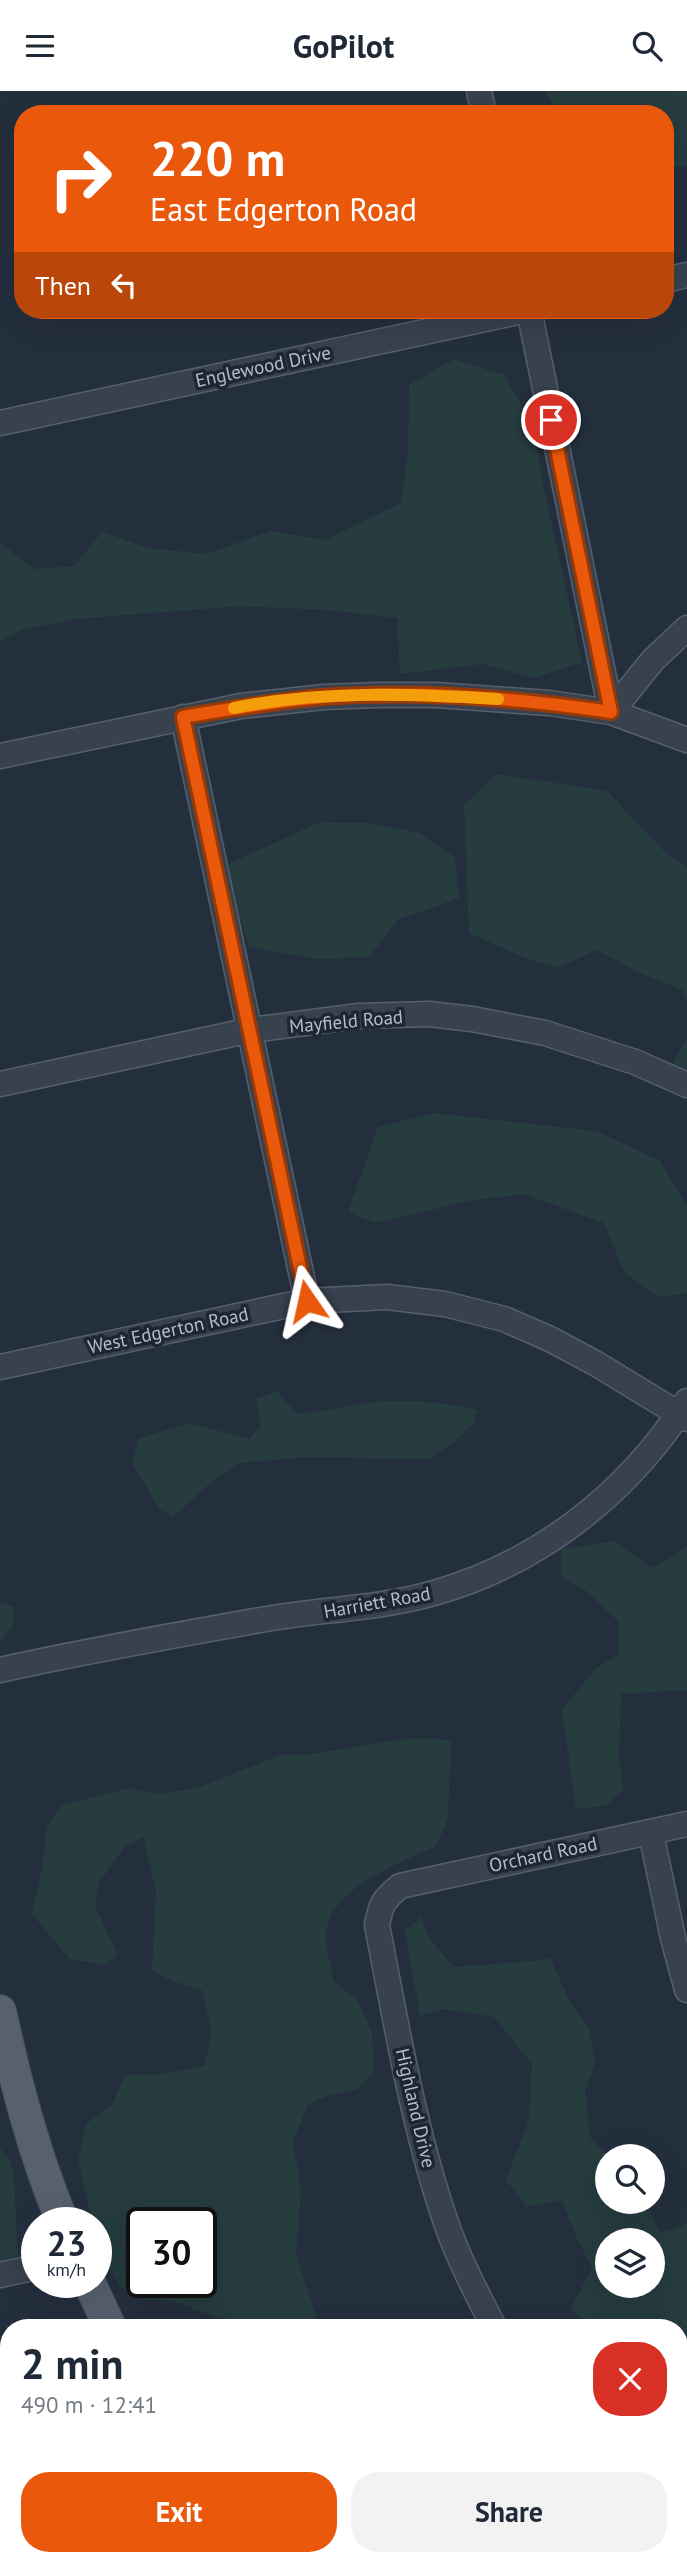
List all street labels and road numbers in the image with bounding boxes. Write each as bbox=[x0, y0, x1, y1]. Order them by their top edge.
street label: Englewood Drive bbox=[193, 340, 333, 392]
street label: Mayfield Road bbox=[288, 1004, 404, 1038]
street label: West Edgerton Road bbox=[86, 1301, 250, 1359]
street label: Harriett Road bbox=[322, 1581, 432, 1623]
street label: Orchard Road bbox=[487, 1831, 599, 1877]
street label: Highland Drive bbox=[391, 2046, 441, 2170]

